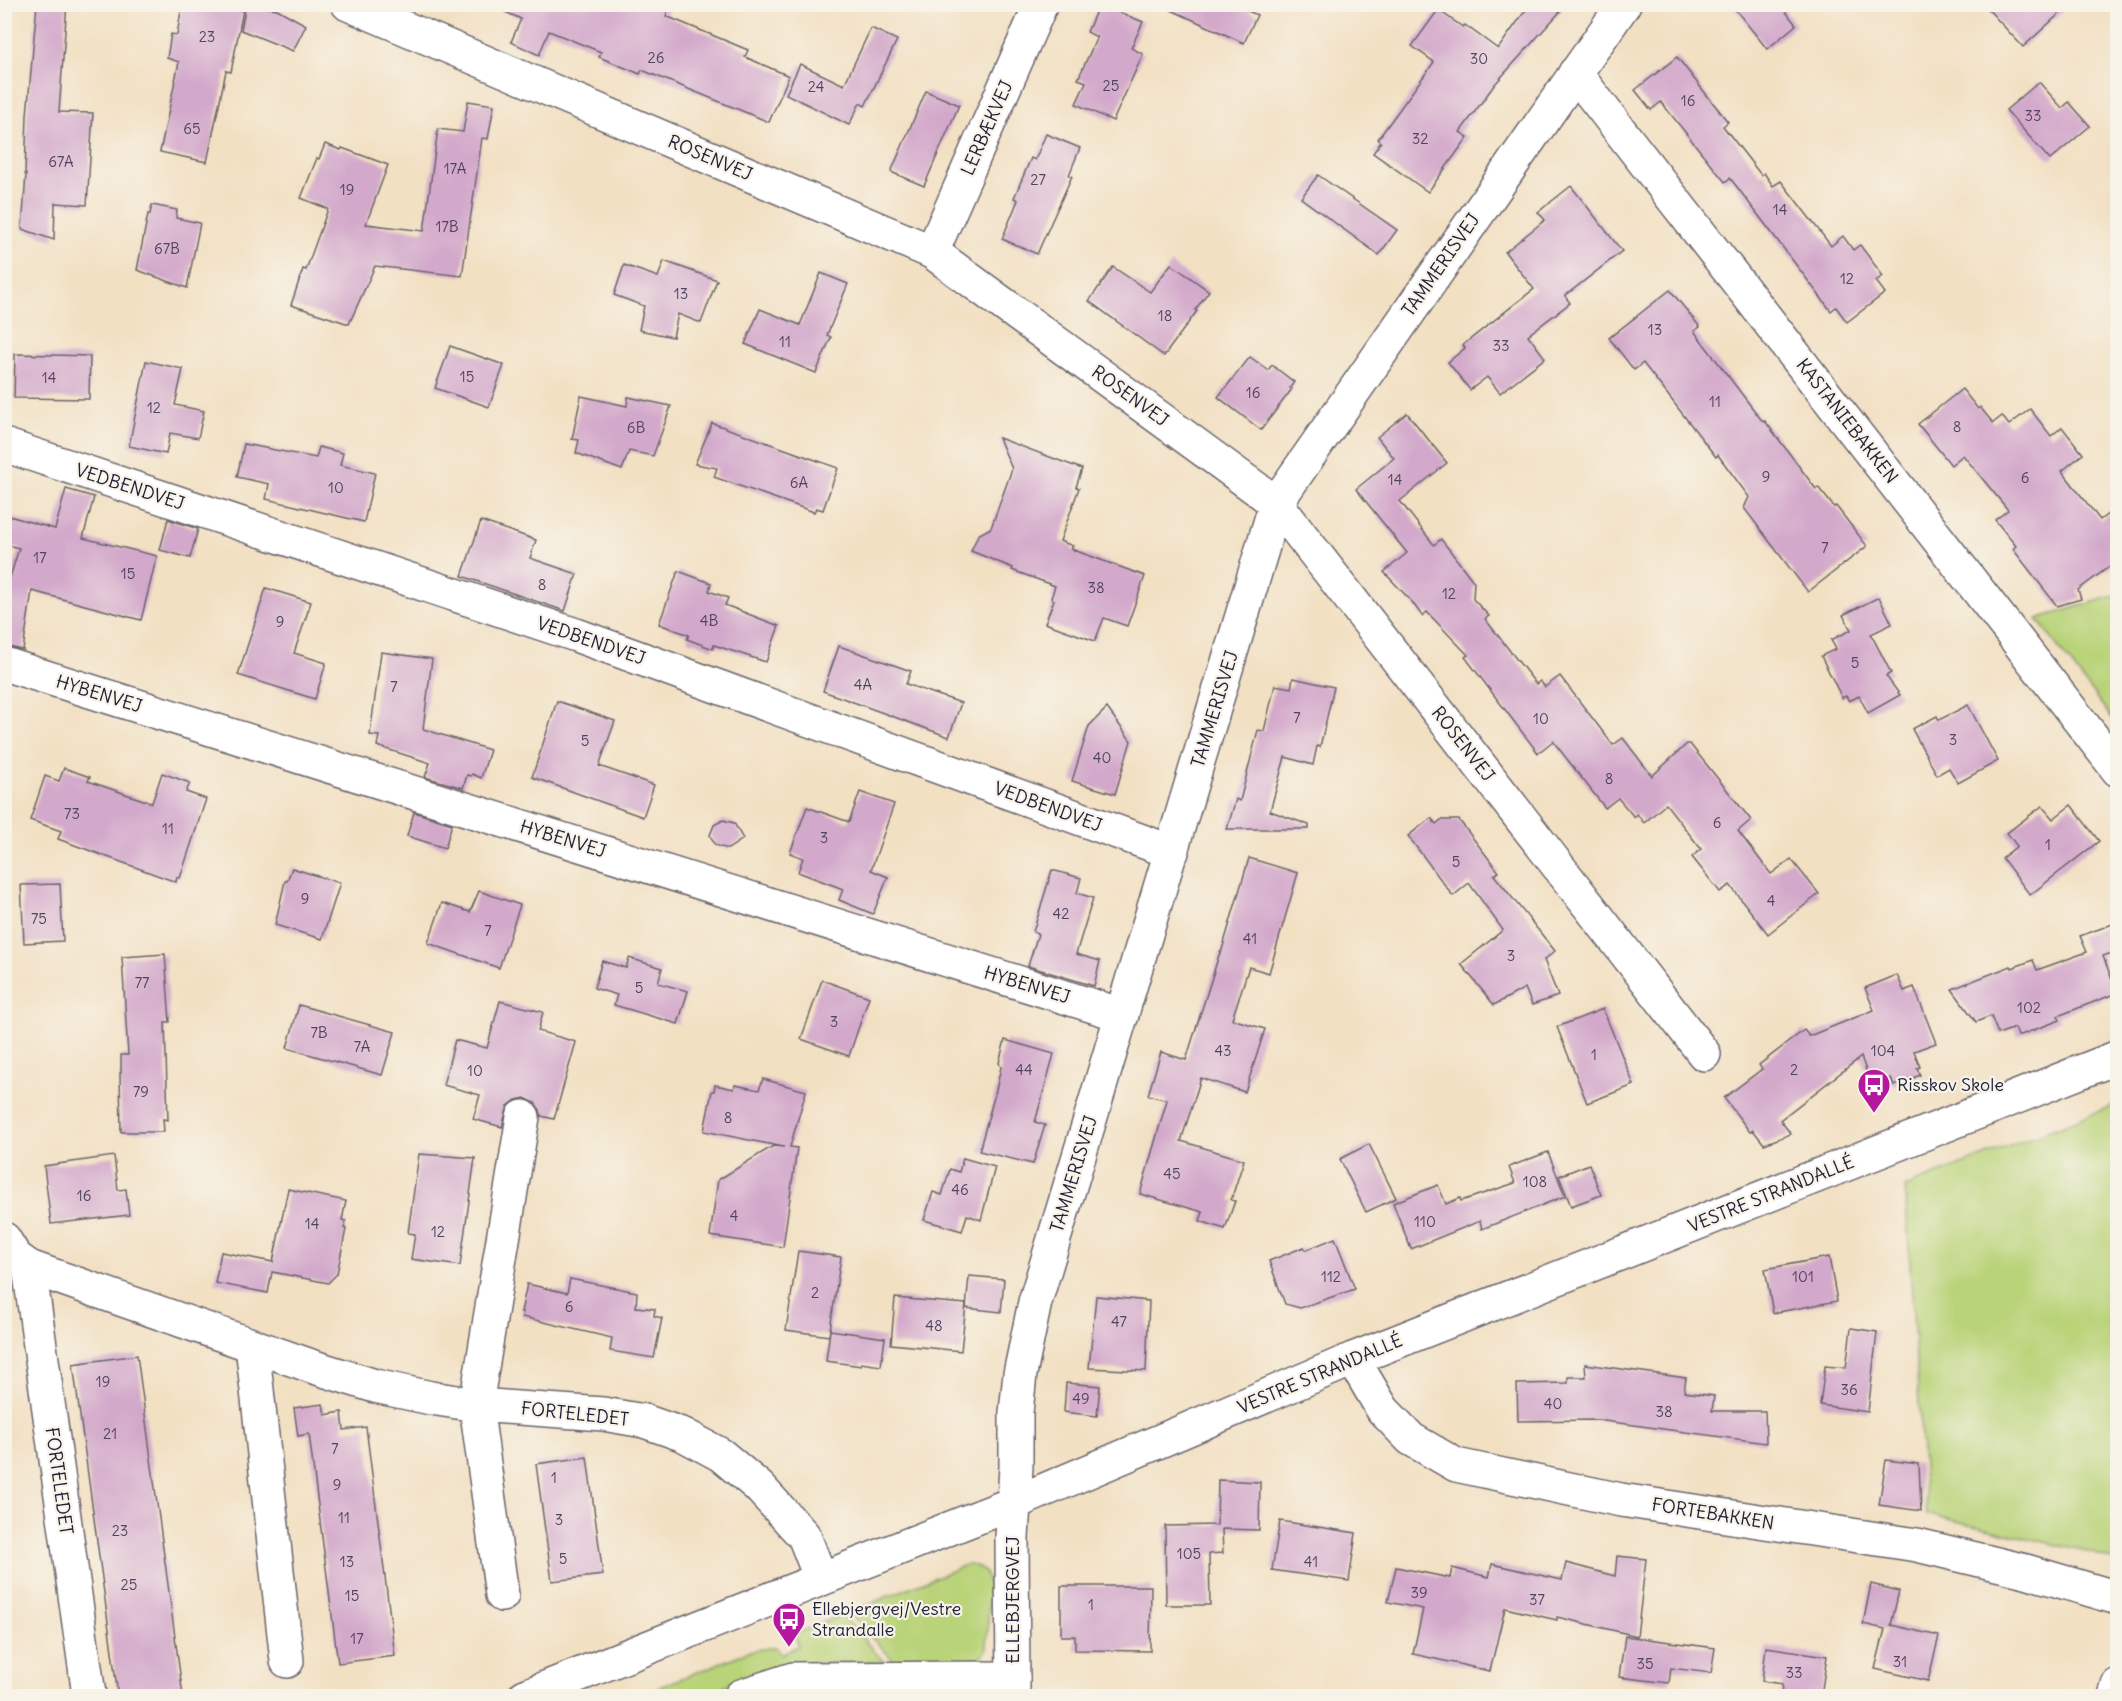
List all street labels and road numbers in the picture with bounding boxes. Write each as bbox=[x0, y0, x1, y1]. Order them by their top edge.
street label: LERBÆKVEJ bbox=[955, 77, 1018, 179]
street label: ROSENVEJ bbox=[664, 129, 756, 186]
street label: TAMMERISVEJ bbox=[1397, 209, 1485, 321]
street label: KASTANIEBAKKEN bbox=[1791, 354, 1903, 488]
street label: ROSENVEJ bbox=[1087, 360, 1173, 431]
street label: VEDBENDVEJ bbox=[73, 458, 188, 515]
street label: VEDBENDVEJ bbox=[534, 611, 648, 670]
street label: TAMMERISVEJ bbox=[1186, 648, 1243, 770]
street label: HYBENVEJ bbox=[53, 670, 145, 718]
street label: ROSENVEJ bbox=[1427, 701, 1500, 786]
street label: VEDBENDVEJ bbox=[991, 776, 1105, 837]
street label: HYBENVEJ bbox=[517, 815, 609, 863]
street label: HYBENVEJ bbox=[981, 961, 1073, 1009]
street label: TAMMERISVEJ bbox=[1045, 1113, 1102, 1235]
street label: VESTRE STRANDALLÉ bbox=[1685, 1150, 1857, 1237]
street label: VESTRE STRANDALLÉ bbox=[1234, 1328, 1406, 1419]
street label: FORTELEDET bbox=[520, 1396, 630, 1431]
street label: FORTELEDET bbox=[41, 1426, 78, 1536]
street label: FORTEBAKKEN bbox=[1650, 1492, 1776, 1535]
street label: ELLEBJERGVEJ bbox=[1001, 1536, 1024, 1664]

